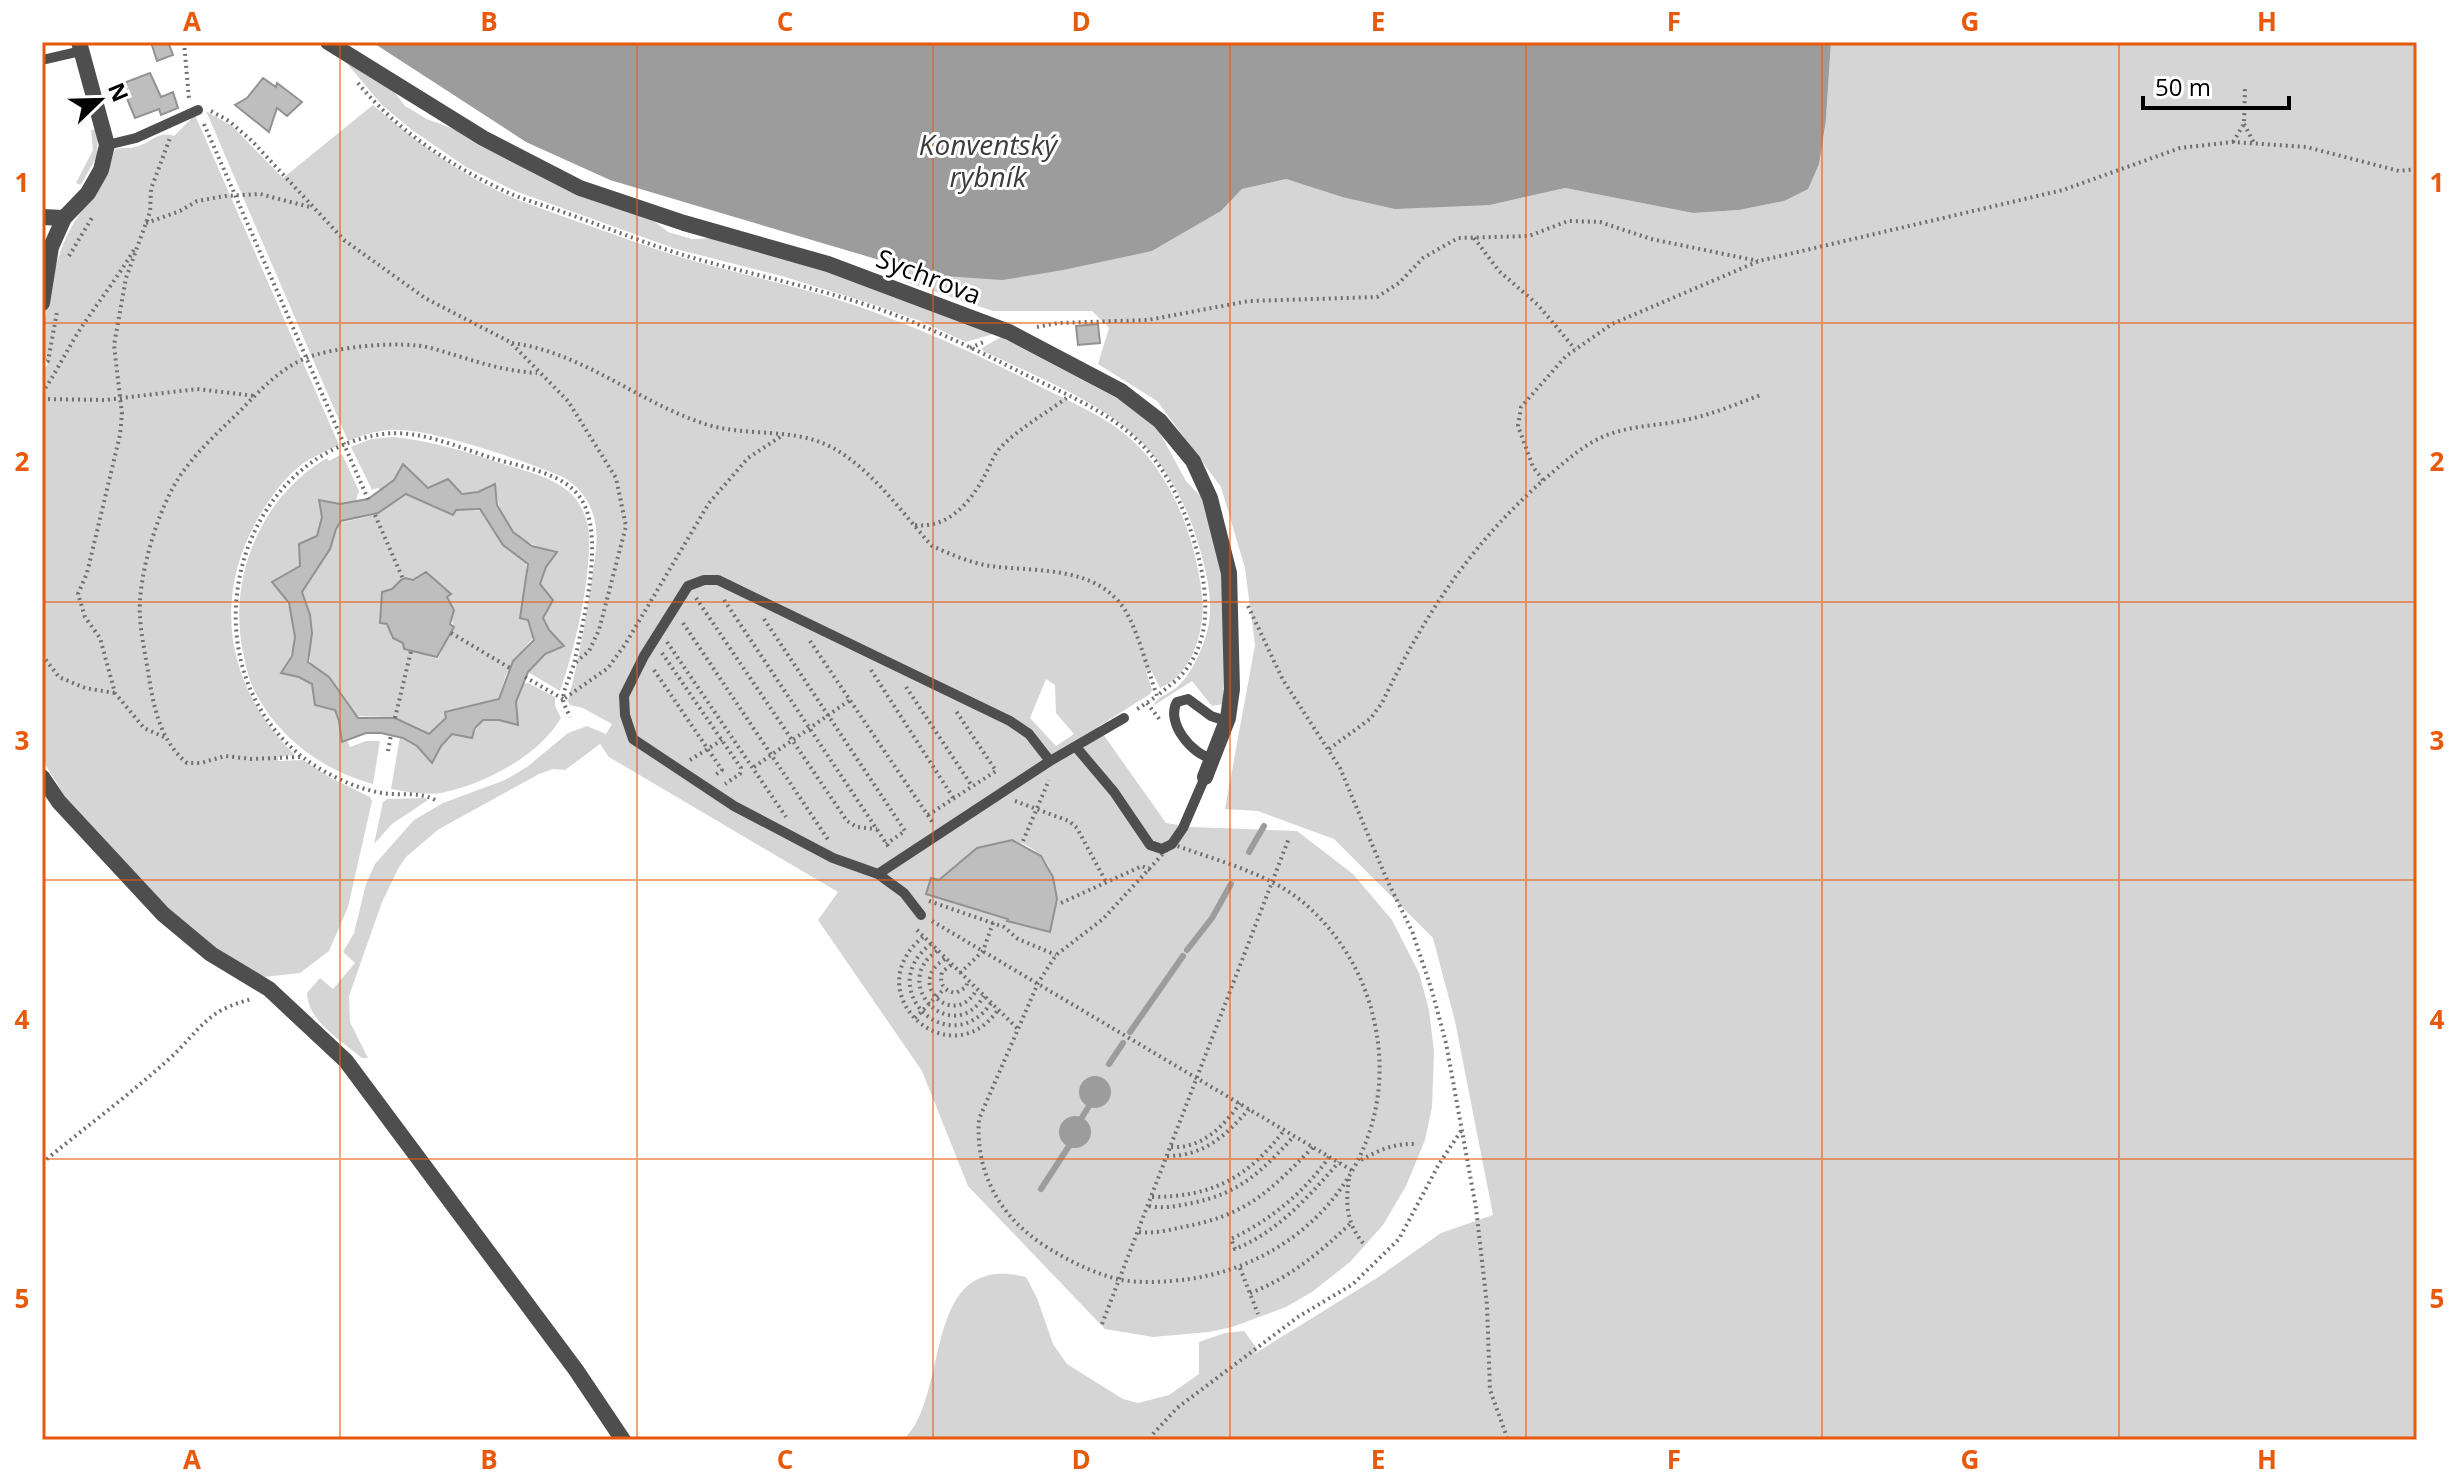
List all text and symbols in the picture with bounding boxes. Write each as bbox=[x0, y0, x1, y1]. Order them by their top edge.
text: A bbox=[183, 3, 201, 39]
text: B bbox=[480, 3, 498, 39]
text: C bbox=[777, 3, 793, 39]
text: D bbox=[1071, 3, 1091, 39]
text: E bbox=[1371, 3, 1385, 39]
text: F bbox=[1667, 3, 1681, 39]
text: G bbox=[1961, 3, 1979, 39]
text: H bbox=[2257, 3, 2277, 39]
north arrow bbox=[60, 60, 140, 140]
scale bar bbox=[2143, 60, 2289, 110]
text: 50 m bbox=[2155, 70, 2211, 103]
text: N bbox=[102, 78, 137, 106]
water label: Konventský rybník bbox=[919, 125, 1059, 195]
text: 1 bbox=[15, 164, 29, 200]
text: 1 bbox=[2430, 164, 2444, 200]
street label: Sychrova bbox=[871, 240, 987, 312]
text: 2 bbox=[15, 443, 30, 479]
text: 2 bbox=[2430, 443, 2445, 479]
text: 3 bbox=[15, 722, 29, 758]
text: 3 bbox=[2430, 722, 2444, 758]
text: 4 bbox=[15, 1001, 30, 1037]
text: 4 bbox=[2430, 1001, 2445, 1037]
text: 5 bbox=[15, 1280, 29, 1316]
text: 5 bbox=[2430, 1280, 2444, 1316]
text: A bbox=[183, 1441, 201, 1477]
text: B bbox=[480, 1441, 498, 1477]
text: C bbox=[777, 1441, 793, 1477]
text: D bbox=[1071, 1441, 1091, 1477]
text: E bbox=[1371, 1441, 1385, 1477]
text: F bbox=[1667, 1441, 1681, 1477]
text: G bbox=[1961, 1441, 1979, 1477]
text: H bbox=[2257, 1441, 2277, 1477]

